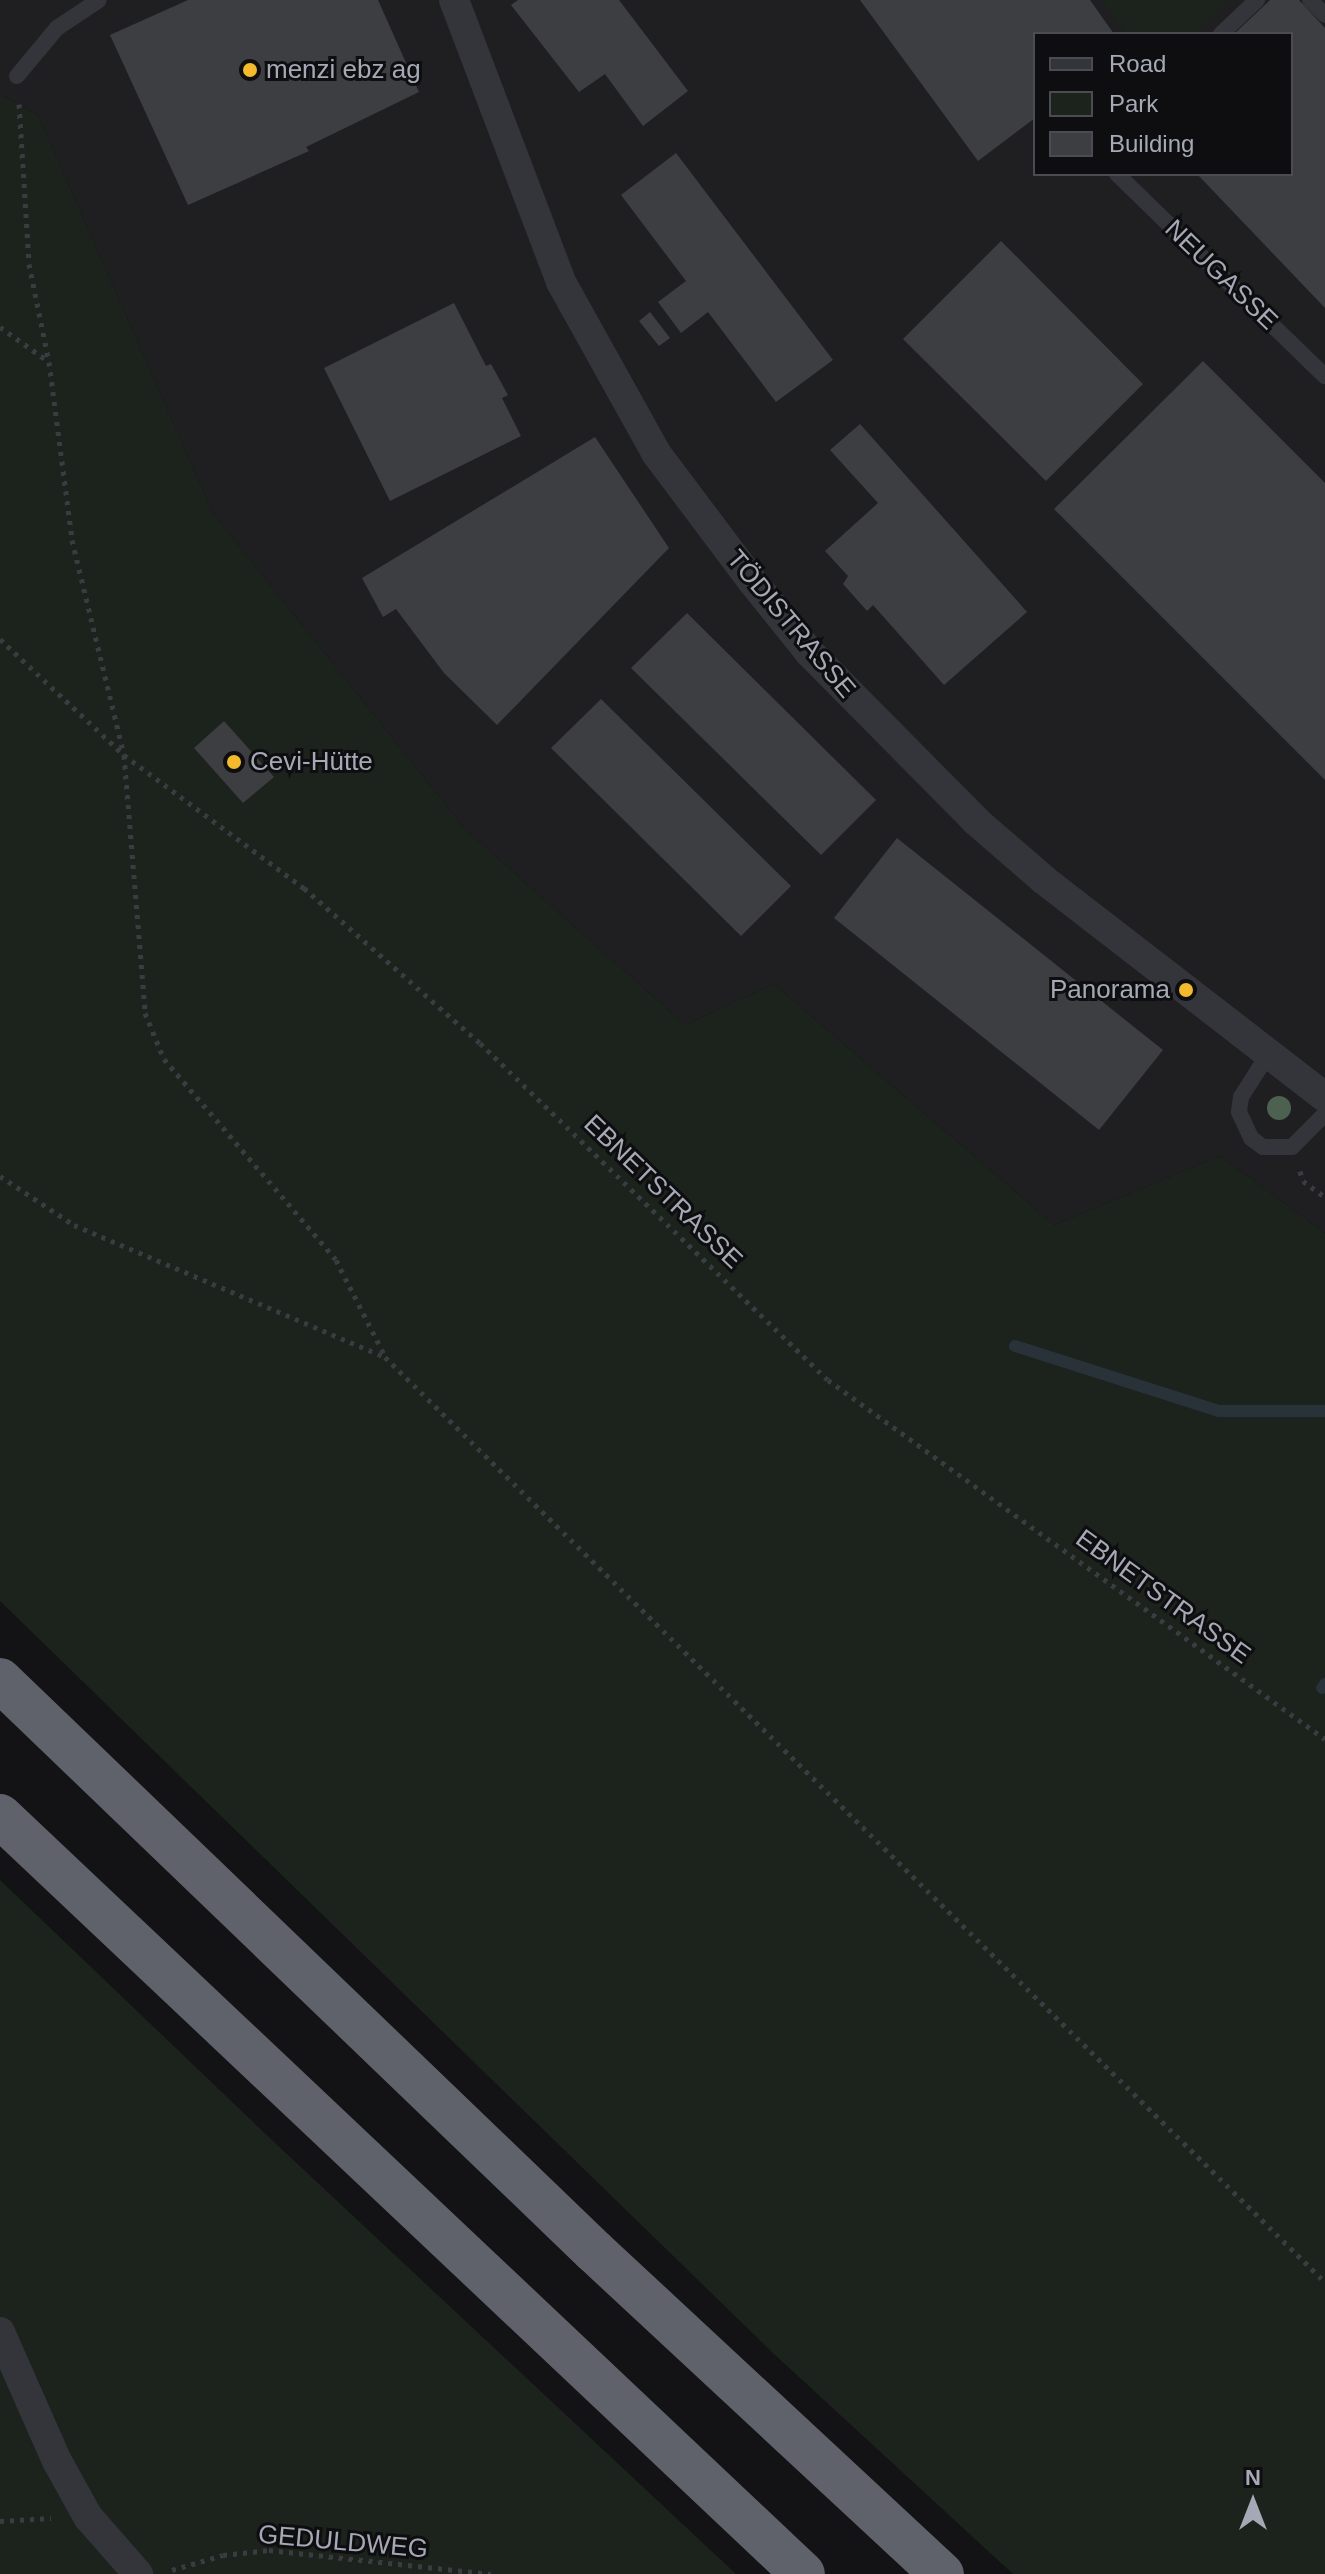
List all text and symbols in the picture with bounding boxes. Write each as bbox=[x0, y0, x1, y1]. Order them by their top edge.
legend bbox=[1033, 32, 1293, 176]
text: Road bbox=[1109, 50, 1166, 77]
place label: menzi ebz ag bbox=[266, 54, 421, 86]
marker: menzi ebz ag bbox=[241, 61, 259, 79]
text: Park bbox=[1109, 90, 1158, 117]
text: Building bbox=[1109, 130, 1194, 157]
street label: NEUGASSE bbox=[1158, 214, 1284, 336]
street label: TÖDISTRASSE bbox=[720, 544, 862, 704]
place label: Cevi-Hütte bbox=[250, 746, 373, 778]
marker: Cevi-Hütte bbox=[225, 753, 243, 771]
place label: Panorama bbox=[1050, 974, 1170, 1006]
marker: Panorama bbox=[1177, 981, 1195, 999]
street label: EBNETSTRASSE bbox=[577, 1109, 749, 1275]
street label: EBNETSTRASSE bbox=[1070, 1523, 1256, 1671]
north arrow bbox=[1213, 2462, 1293, 2542]
text: N bbox=[1245, 2465, 1261, 2490]
street label: GEDULDWEG bbox=[257, 2519, 429, 2565]

